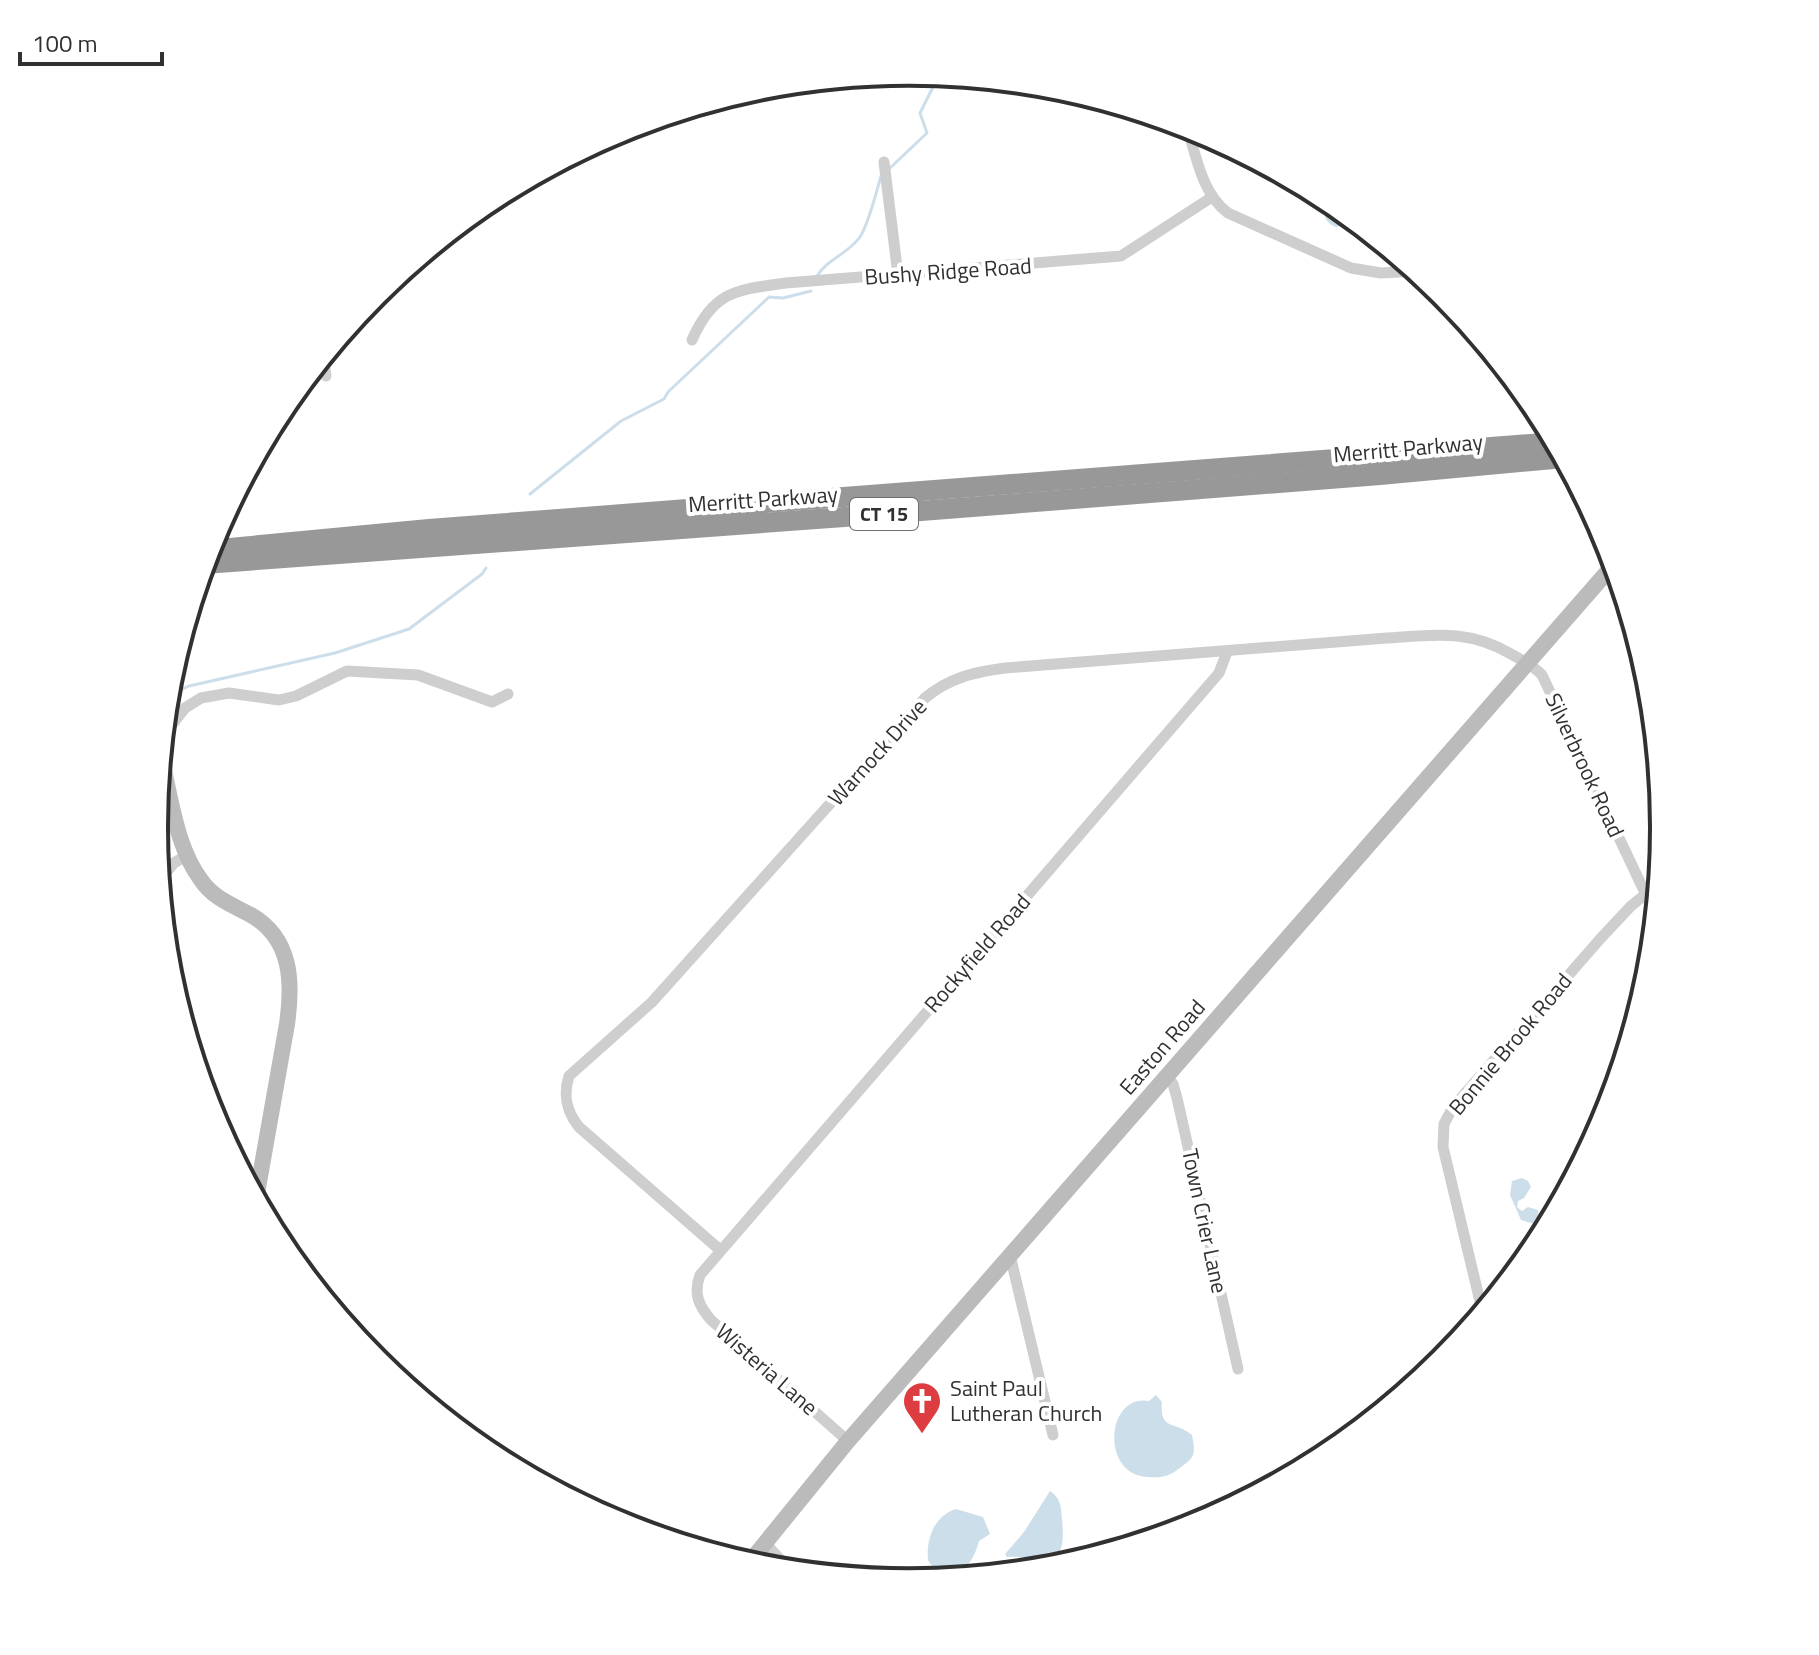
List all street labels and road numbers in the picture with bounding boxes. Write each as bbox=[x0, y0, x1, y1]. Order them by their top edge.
street label: Bushy Ridge Road bbox=[863, 248, 1033, 294]
street label: Merritt Parkway bbox=[1332, 424, 1485, 471]
street label: Merritt Parkway bbox=[687, 477, 839, 521]
road number: CT 15 bbox=[850, 498, 918, 530]
street label: Silverbrook Road bbox=[1537, 687, 1633, 843]
street label: Warnock Drive bbox=[819, 691, 935, 813]
street label: Rockyfield Road bbox=[916, 886, 1038, 1020]
street label: Bonnie Brook Road bbox=[1440, 965, 1580, 1123]
street label: Easton Road bbox=[1111, 992, 1213, 1102]
street label: Town Crier Lane bbox=[1173, 1146, 1237, 1296]
street label: Wisteria Lane bbox=[708, 1315, 826, 1423]

